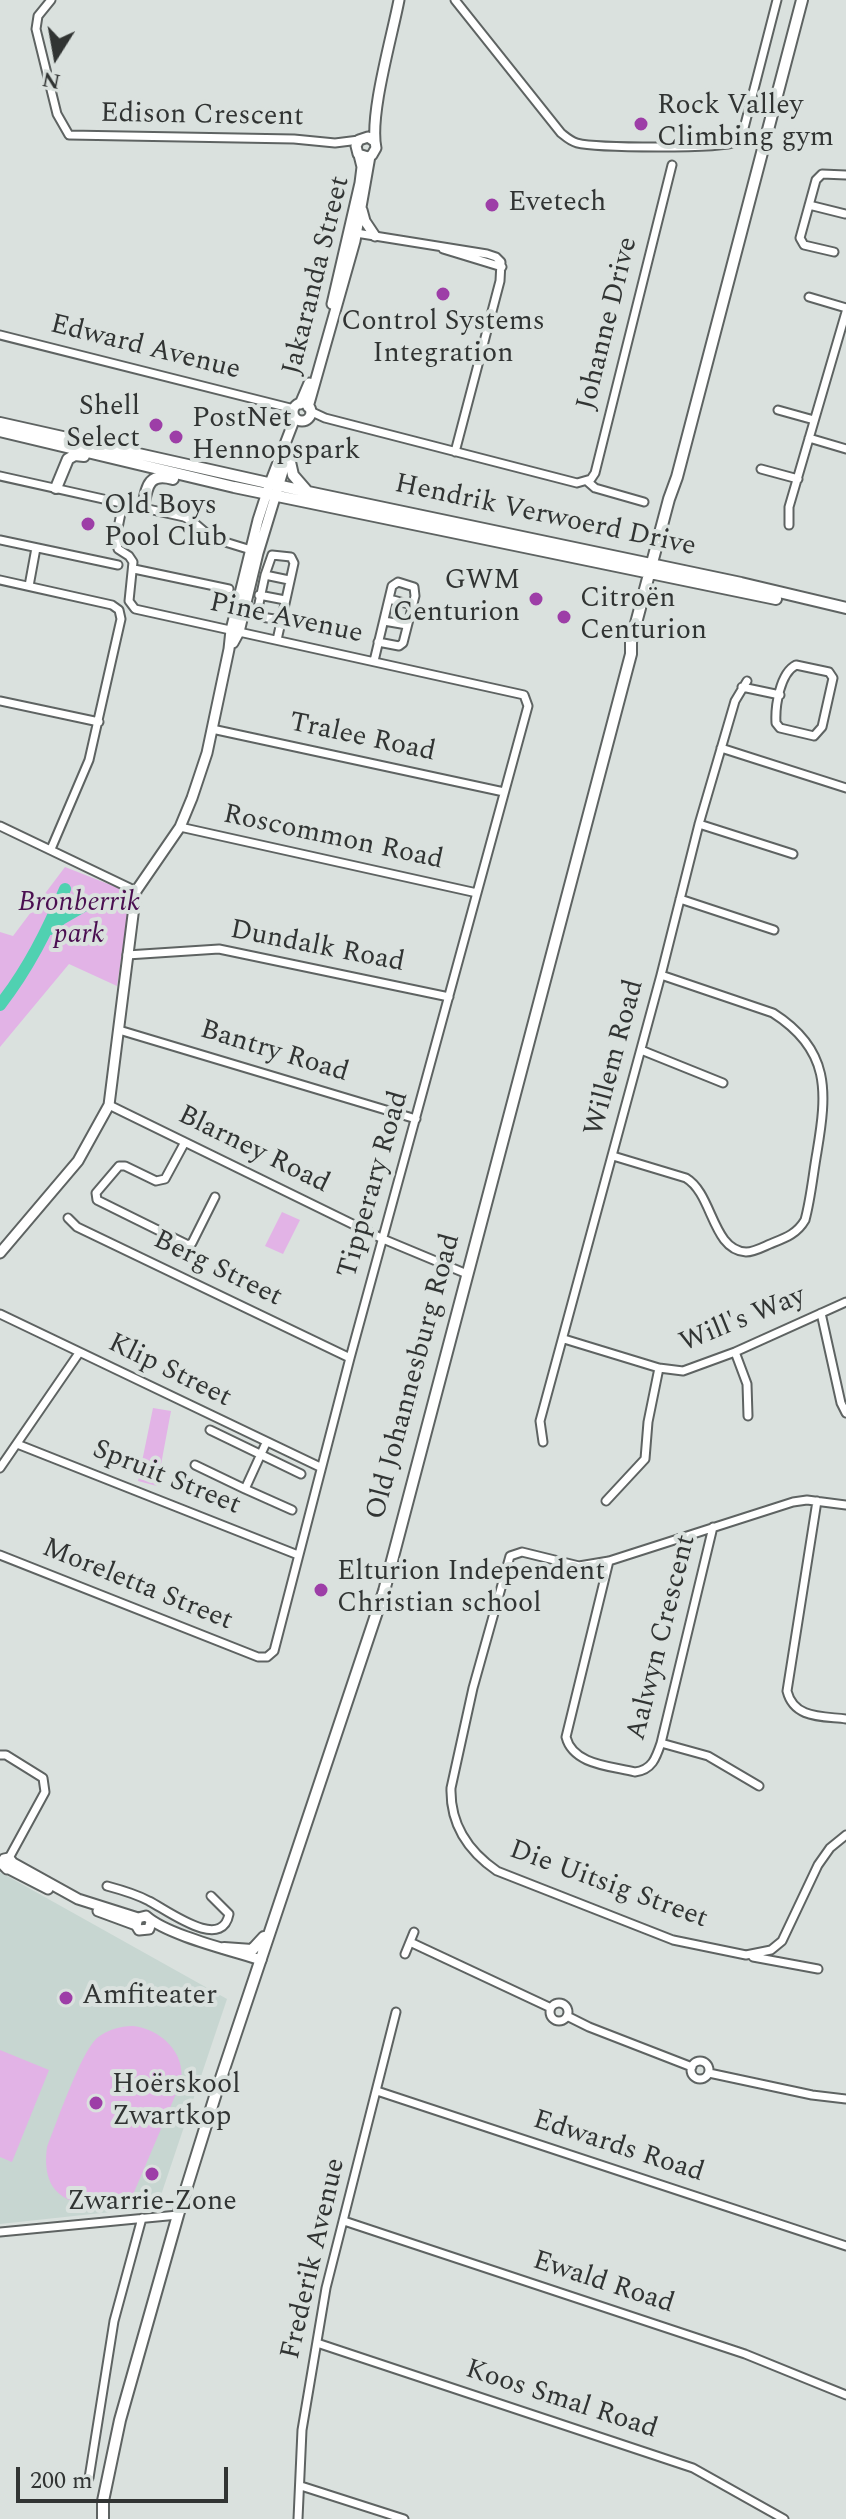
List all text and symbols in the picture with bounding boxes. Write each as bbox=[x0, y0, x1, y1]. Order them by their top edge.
north arrow bbox=[16, 16, 96, 96]
text: N bbox=[39, 62, 63, 98]
place label: Rock Valley Climbing gym bbox=[657, 91, 834, 157]
street label: Edison Crescent bbox=[100, 98, 304, 136]
marker: Rock Valley Climbing gym bbox=[632, 115, 650, 133]
street label: Jakaranda Street bbox=[277, 173, 359, 379]
place label: Evetech bbox=[508, 188, 606, 222]
marker: Evetech bbox=[483, 196, 501, 214]
street label: Johanne Drive bbox=[571, 234, 647, 414]
marker: Control Systems Integration bbox=[434, 285, 452, 303]
place label: Control Systems Integration bbox=[341, 307, 545, 373]
street label: Edward Avenue bbox=[46, 309, 244, 389]
place label: Shell Select bbox=[66, 392, 140, 458]
place label: PostNet Hennopspark bbox=[192, 404, 360, 470]
marker: Shell Select bbox=[147, 416, 165, 434]
marker: PostNet Hennopspark bbox=[167, 428, 185, 446]
street label: Hendrik Verwoerd Drive bbox=[391, 469, 699, 565]
place label: Old Boys Pool Club bbox=[104, 491, 227, 557]
marker: Old Boys Pool Club bbox=[79, 515, 97, 533]
place label: GWM Centurion bbox=[393, 566, 520, 632]
place label: Citroën Centurion bbox=[580, 584, 707, 650]
street label: Pine Avenue bbox=[206, 587, 366, 653]
marker: GWM Centurion bbox=[527, 590, 545, 608]
marker: Citroën Centurion bbox=[555, 608, 573, 626]
street label: Tralee Road bbox=[286, 707, 438, 771]
street label: Roscommon Road bbox=[220, 799, 446, 879]
park label: Bronberrik park bbox=[18, 888, 140, 954]
street label: Dundalk Road bbox=[227, 915, 407, 981]
street label: Willem Road bbox=[579, 976, 653, 1140]
street label: Bantry Road bbox=[196, 1015, 352, 1091]
street label: Tipperary Road bbox=[332, 1088, 418, 1282]
street label: Blarney Road bbox=[172, 1100, 334, 1202]
street label: Berg Street bbox=[147, 1224, 287, 1316]
street label: Old Johannesburg Road bbox=[361, 1230, 469, 1524]
street label: Will's Way bbox=[675, 1281, 811, 1361]
street label: Klip Street bbox=[102, 1328, 236, 1416]
street label: Spruit Street bbox=[87, 1434, 245, 1524]
street label: Aalwyn Crescent bbox=[621, 1532, 705, 1744]
street label: Moreletta Street bbox=[37, 1533, 237, 1639]
place label: Elturion Independent Christian school bbox=[337, 1557, 605, 1623]
marker: Elturion Independent Christian school bbox=[312, 1581, 330, 1599]
street label: Die Uitsig Street bbox=[504, 1835, 712, 1937]
place label: Amfiteater bbox=[82, 1981, 217, 2015]
marker: Amfiteater bbox=[57, 1989, 75, 2007]
place label: Hoërskool Zwartkop bbox=[112, 2070, 240, 2136]
marker: Hoërskool Zwartkop bbox=[87, 2094, 105, 2112]
street label: Edwards Road bbox=[528, 2105, 708, 2191]
street label: Frederik Avenue bbox=[276, 2155, 354, 2363]
marker: Zwarrie-Zone bbox=[143, 2165, 161, 2183]
place label: Zwarrie-Zone bbox=[67, 2187, 237, 2221]
street label: Ewald Road bbox=[528, 2245, 678, 2323]
street label: Koos Smal Road bbox=[461, 2354, 661, 2448]
scale bar bbox=[20, 2451, 232, 2501]
text: 200 m bbox=[30, 2463, 93, 2499]

